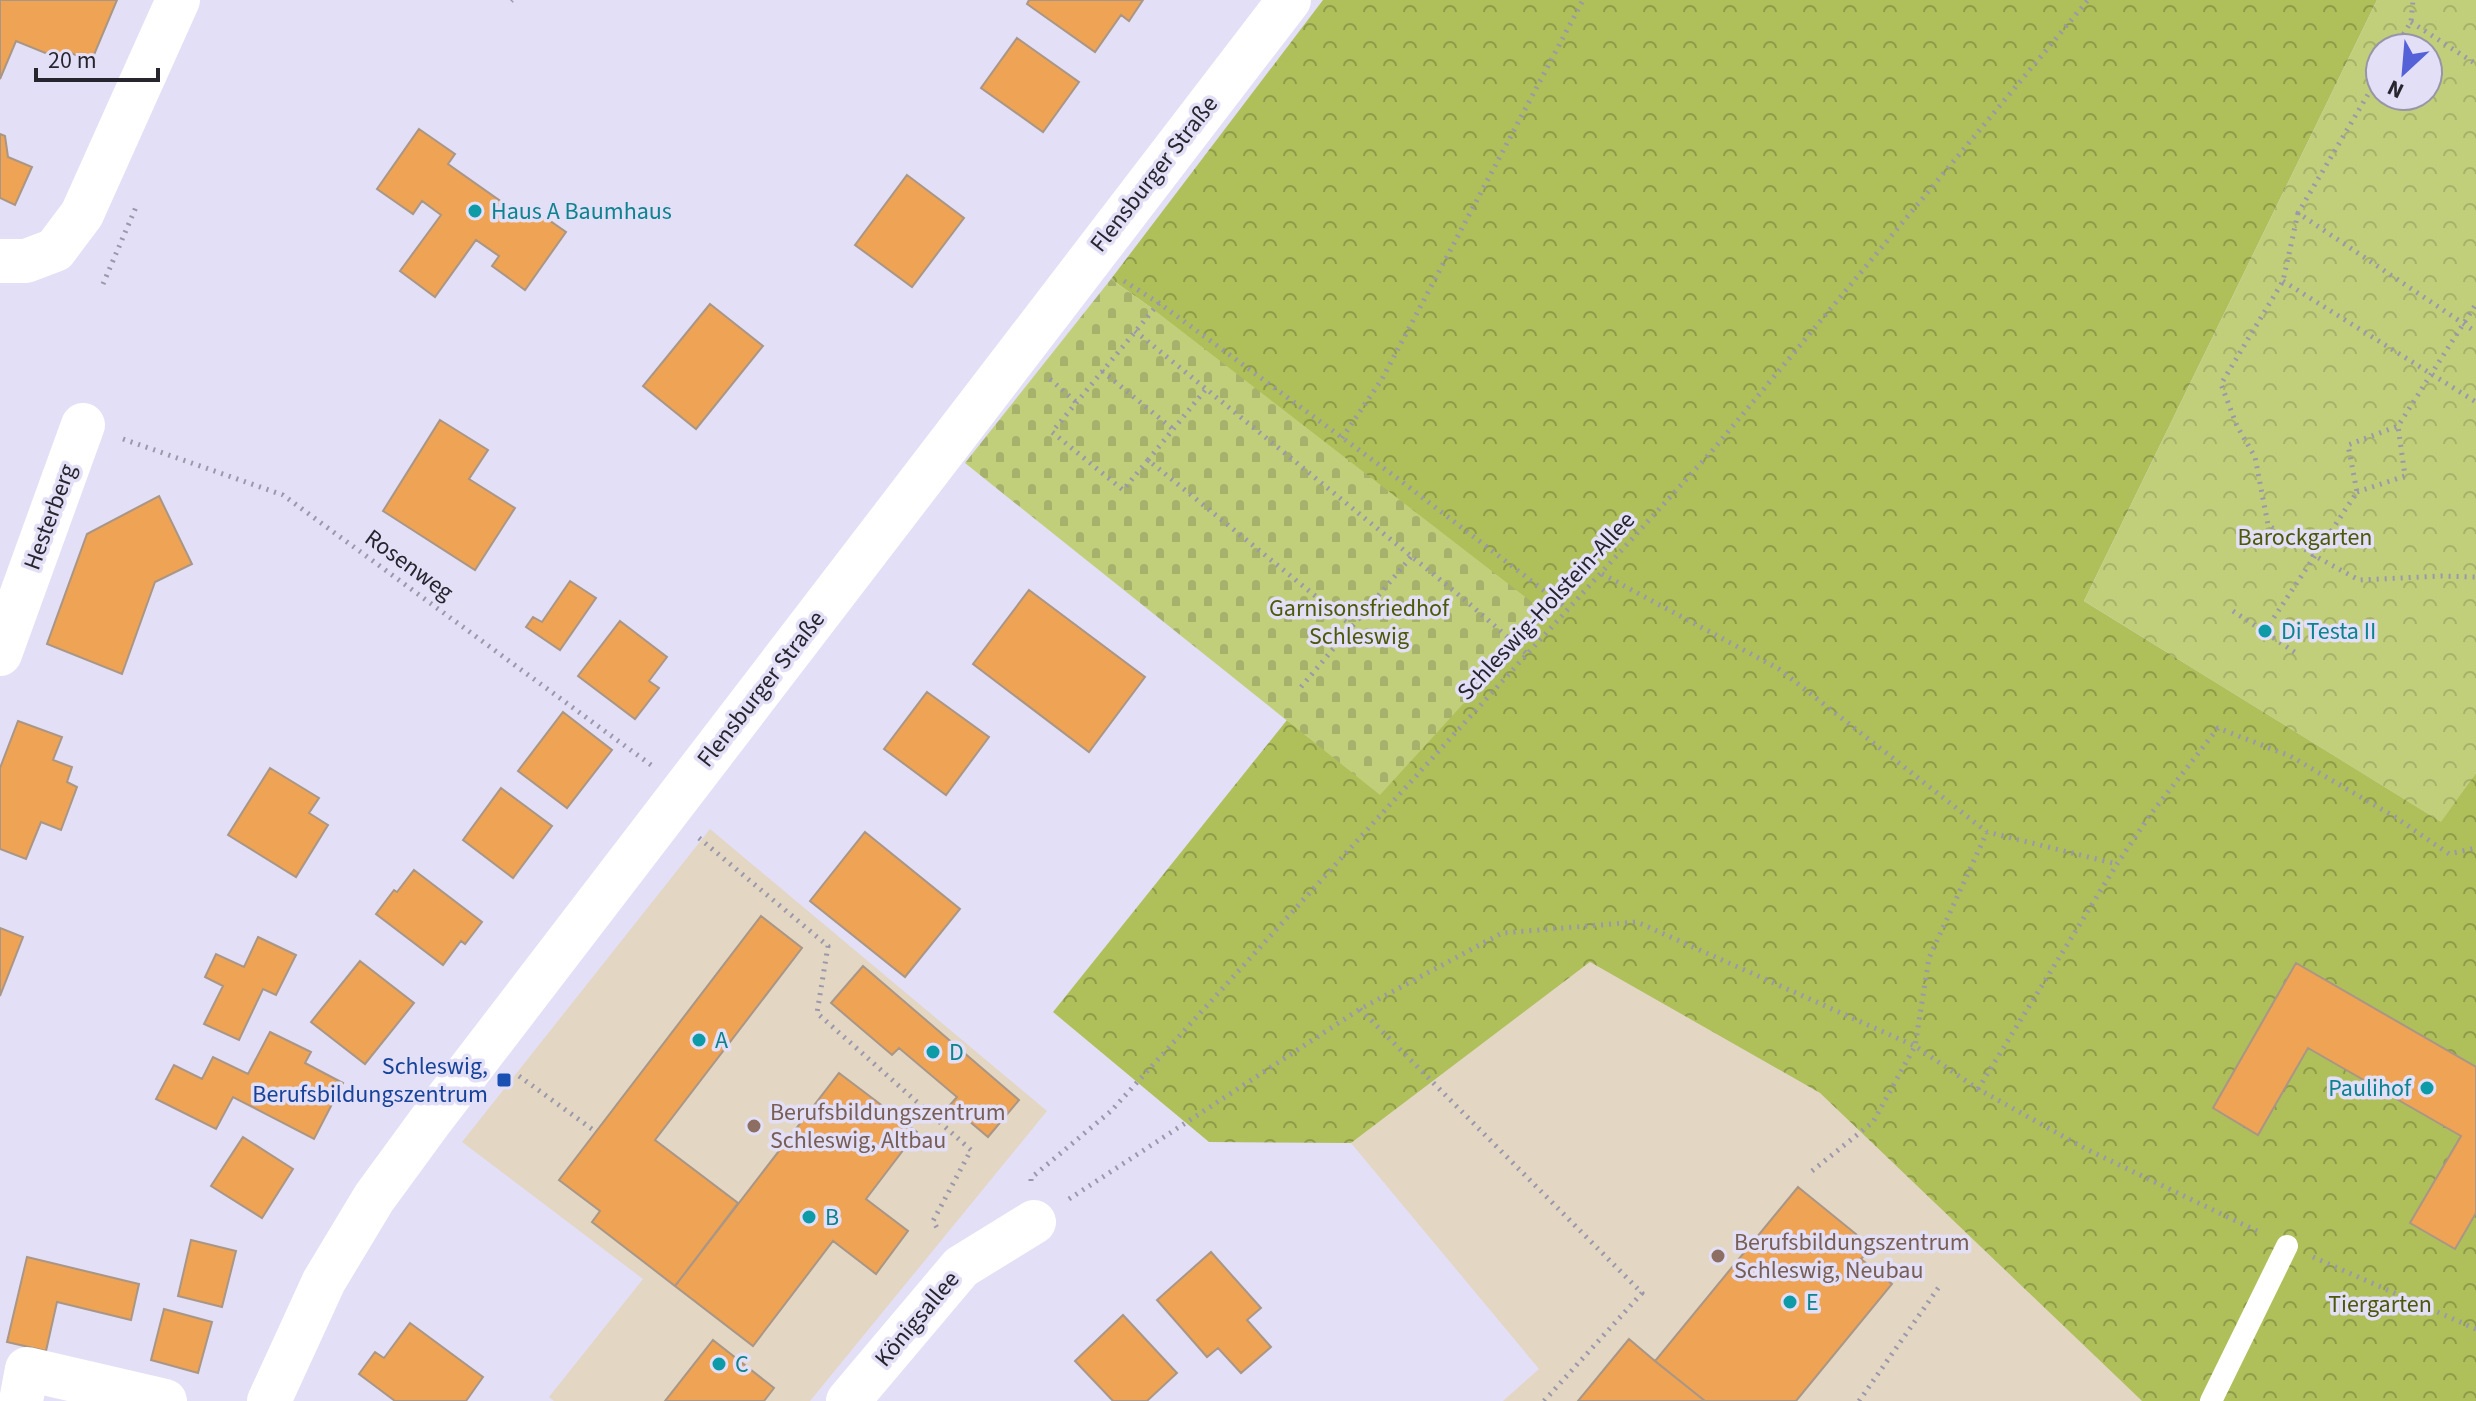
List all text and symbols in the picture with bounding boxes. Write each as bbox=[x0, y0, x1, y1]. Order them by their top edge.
scale bar bbox=[36, 32, 158, 82]
north arrow bbox=[2364, 32, 2444, 112]
text: 20 m bbox=[48, 43, 97, 78]
text: N bbox=[2382, 71, 2409, 107]
street label: Flensburger Straße bbox=[1082, 88, 1226, 260]
place label: Haus A Baumhaus bbox=[491, 194, 672, 229]
marker: Haus A Baumhaus bbox=[466, 202, 484, 220]
street label: Hesterberg bbox=[15, 459, 85, 575]
street label: Schleswig-Holstein-Allee bbox=[1449, 504, 1643, 708]
park label: Barockgarten bbox=[2238, 520, 2372, 555]
street label: Rosenweg bbox=[357, 521, 461, 609]
park label: Garnisonsfriedhof Schleswig bbox=[1269, 591, 1450, 654]
street label: Flensburger Straße bbox=[689, 603, 833, 775]
place label: Di Testa II bbox=[2281, 614, 2376, 649]
marker: Di Testa II bbox=[2256, 622, 2274, 640]
place label: A bbox=[715, 1023, 728, 1058]
marker: A bbox=[690, 1031, 708, 1049]
place label: D bbox=[949, 1035, 964, 1070]
marker: D bbox=[924, 1043, 942, 1061]
place label: Schleswig, Berufsbildungszentrum bbox=[252, 1049, 488, 1112]
marker: Schleswig, Berufsbildungszentrum bbox=[495, 1071, 513, 1089]
place label: Paulihof bbox=[2328, 1071, 2412, 1106]
marker: Paulihof bbox=[2418, 1079, 2436, 1097]
place label: Berufsbildungszentrum Schleswig, Altbau bbox=[770, 1095, 1006, 1158]
marker: Berufsbildungszentrum Schleswig, Altbau bbox=[745, 1117, 763, 1135]
place label: B bbox=[825, 1200, 839, 1235]
marker: B bbox=[800, 1208, 818, 1226]
place label: Berufsbildungszentrum Schleswig, Neubau bbox=[1734, 1225, 1970, 1288]
marker: Berufsbildungszentrum Schleswig, Neubau bbox=[1709, 1247, 1727, 1265]
street label: Königsallee bbox=[866, 1263, 968, 1375]
place label: E bbox=[1806, 1285, 1819, 1320]
park label: Tiergarten bbox=[2328, 1287, 2432, 1322]
marker: E bbox=[1781, 1293, 1799, 1311]
place label: C bbox=[735, 1347, 749, 1382]
marker: C bbox=[710, 1355, 728, 1373]

